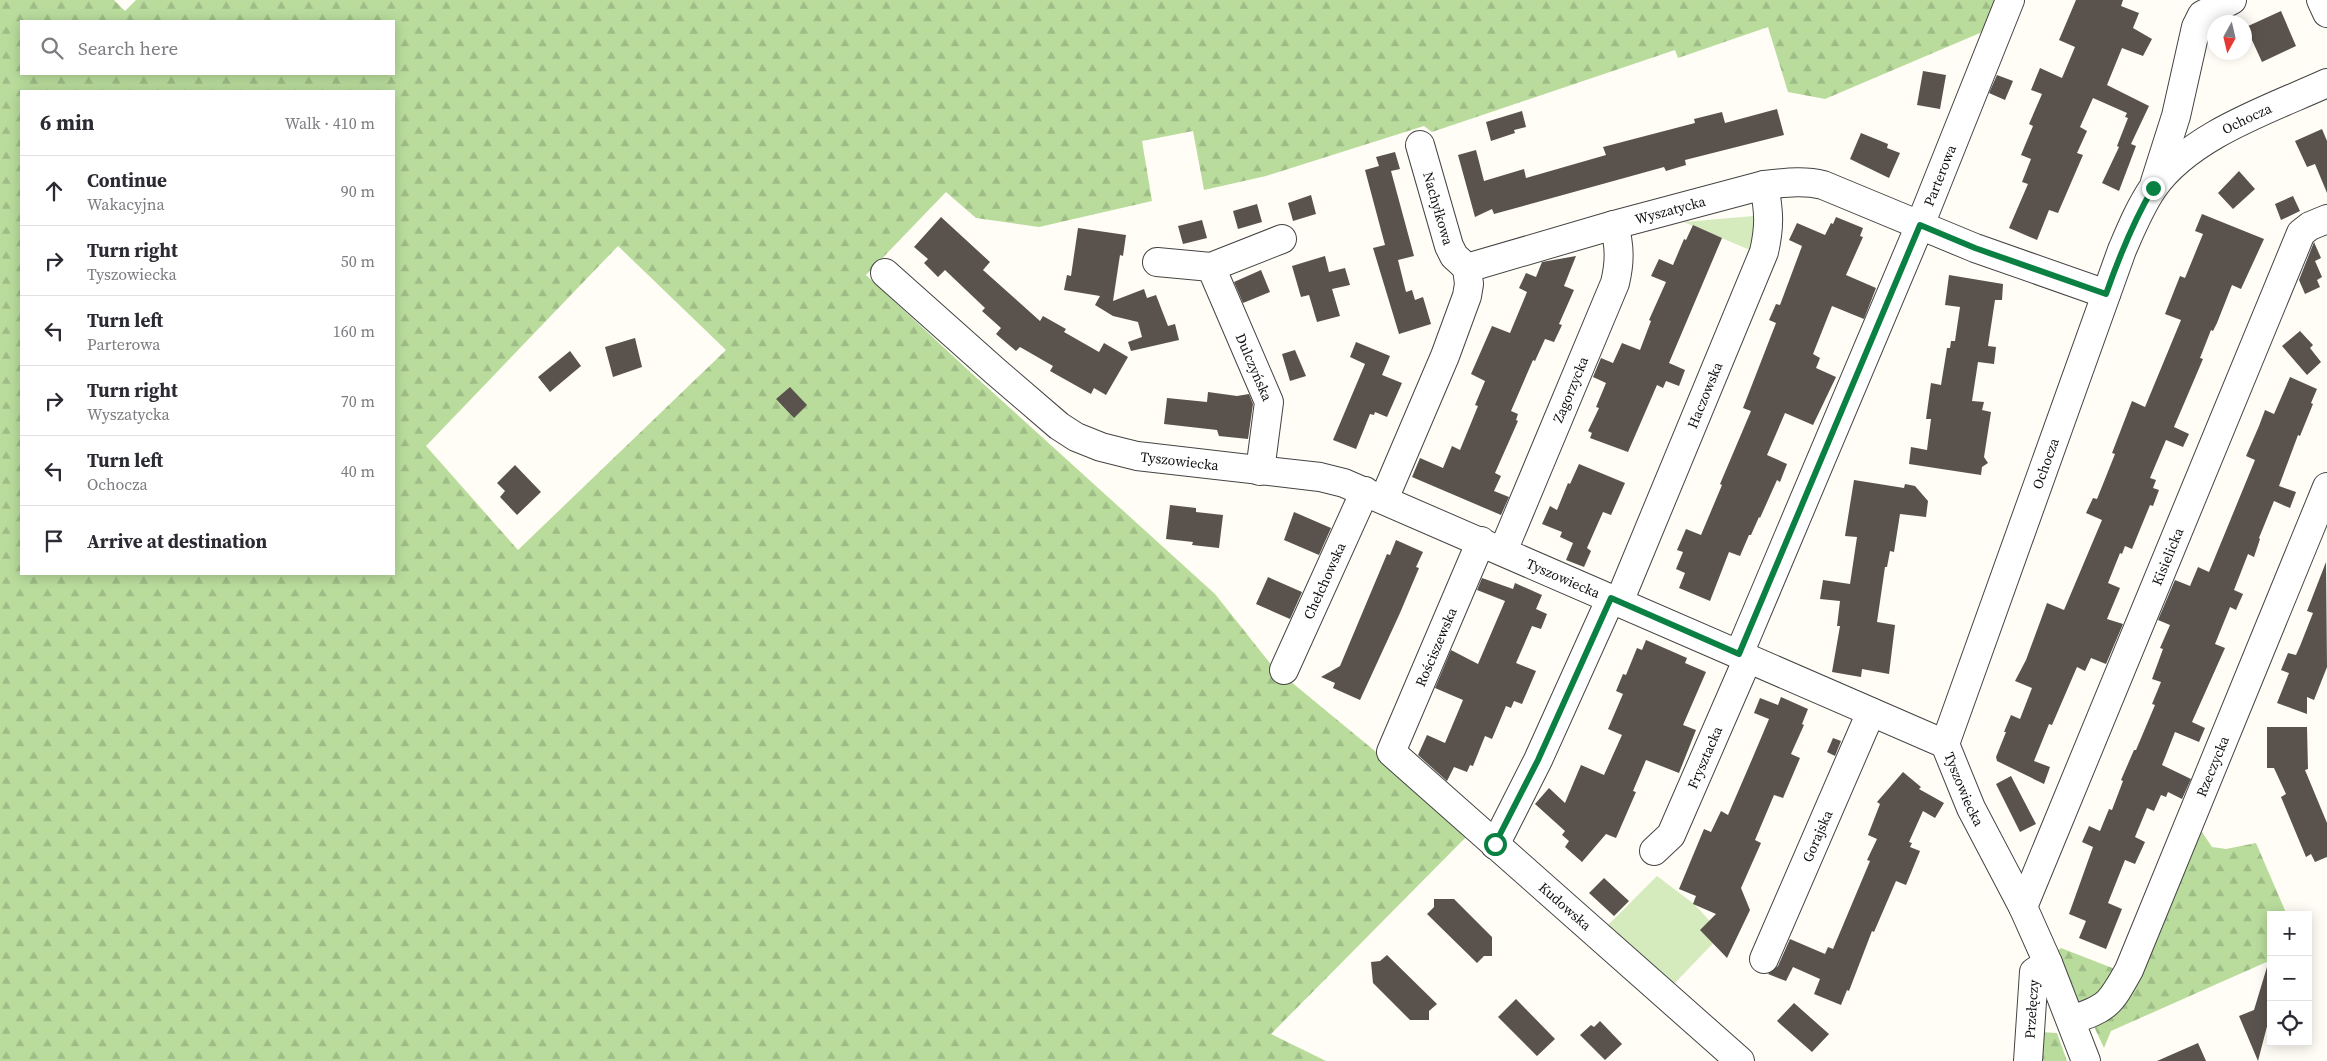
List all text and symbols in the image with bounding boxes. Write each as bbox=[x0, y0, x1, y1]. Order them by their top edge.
north arrow bbox=[2207, 15, 2252, 60]
search box bbox=[20, 20, 395, 75]
icon: search bbox=[38, 34, 66, 62]
text: Search here bbox=[78, 35, 178, 61]
street label: Ochocza bbox=[2218, 98, 2276, 139]
text: 6 min bbox=[40, 108, 95, 137]
text: Walk · 410 m bbox=[285, 112, 375, 134]
street label: Parterowa bbox=[1919, 141, 1961, 209]
text: Continue bbox=[87, 167, 167, 193]
street label: Nachyłkowa bbox=[1418, 169, 1459, 248]
icon: ahead bbox=[40, 177, 68, 205]
route end bbox=[2142, 177, 2165, 200]
text: 90 m bbox=[341, 180, 375, 202]
street label: Wyszatycka bbox=[1633, 191, 1709, 229]
text: Wakacyjna bbox=[87, 193, 165, 215]
text: Turn right bbox=[87, 237, 178, 263]
icon: right bbox=[40, 247, 68, 275]
text: 50 m bbox=[341, 250, 375, 272]
text: Tyszowiecka bbox=[87, 263, 177, 285]
text: Turn left bbox=[87, 307, 163, 333]
icon: left bbox=[40, 317, 68, 345]
text: 160 m bbox=[333, 320, 375, 342]
street label: Dulczyńska bbox=[1231, 330, 1278, 405]
text: Parterowa bbox=[87, 333, 160, 355]
street label: Zagorzycka bbox=[1548, 352, 1594, 426]
street label: Haczowska bbox=[1682, 358, 1728, 431]
text: Turn right bbox=[87, 377, 178, 403]
icon: right bbox=[40, 387, 68, 415]
text: 70 m bbox=[341, 390, 375, 412]
text: Wyszatycka bbox=[87, 403, 170, 425]
street label: Ochocza bbox=[2027, 434, 2064, 492]
street label: Tyszowiecka bbox=[1140, 446, 1221, 475]
text: Turn left bbox=[87, 447, 163, 473]
icon: left bbox=[40, 457, 68, 485]
text: 40 m bbox=[341, 460, 375, 482]
text: Ochocza bbox=[87, 473, 148, 495]
street label: Kisielicka bbox=[2147, 524, 2189, 588]
icon: arrive bbox=[40, 527, 68, 555]
text: Arrive at destination bbox=[87, 528, 267, 554]
street label: Chełchowska bbox=[1298, 538, 1351, 622]
street label: Tyszowiecka bbox=[1523, 553, 1604, 603]
street label: Rościszewska bbox=[1410, 603, 1462, 690]
street label: Frysztacka bbox=[1682, 722, 1728, 792]
street label: Rzeczycka bbox=[2191, 732, 2234, 800]
street label: Tyszowiecka bbox=[1939, 749, 1989, 830]
street label: Gorajska bbox=[1797, 806, 1838, 865]
route start bbox=[1484, 833, 1507, 856]
street label: Kudowska bbox=[1535, 877, 1596, 935]
map controls bbox=[2267, 911, 2312, 1046]
button: + bbox=[2267, 911, 2312, 956]
button: − bbox=[2267, 956, 2312, 1001]
street label: Przełęczy bbox=[2020, 978, 2044, 1039]
button: locate bbox=[2267, 1001, 2312, 1046]

